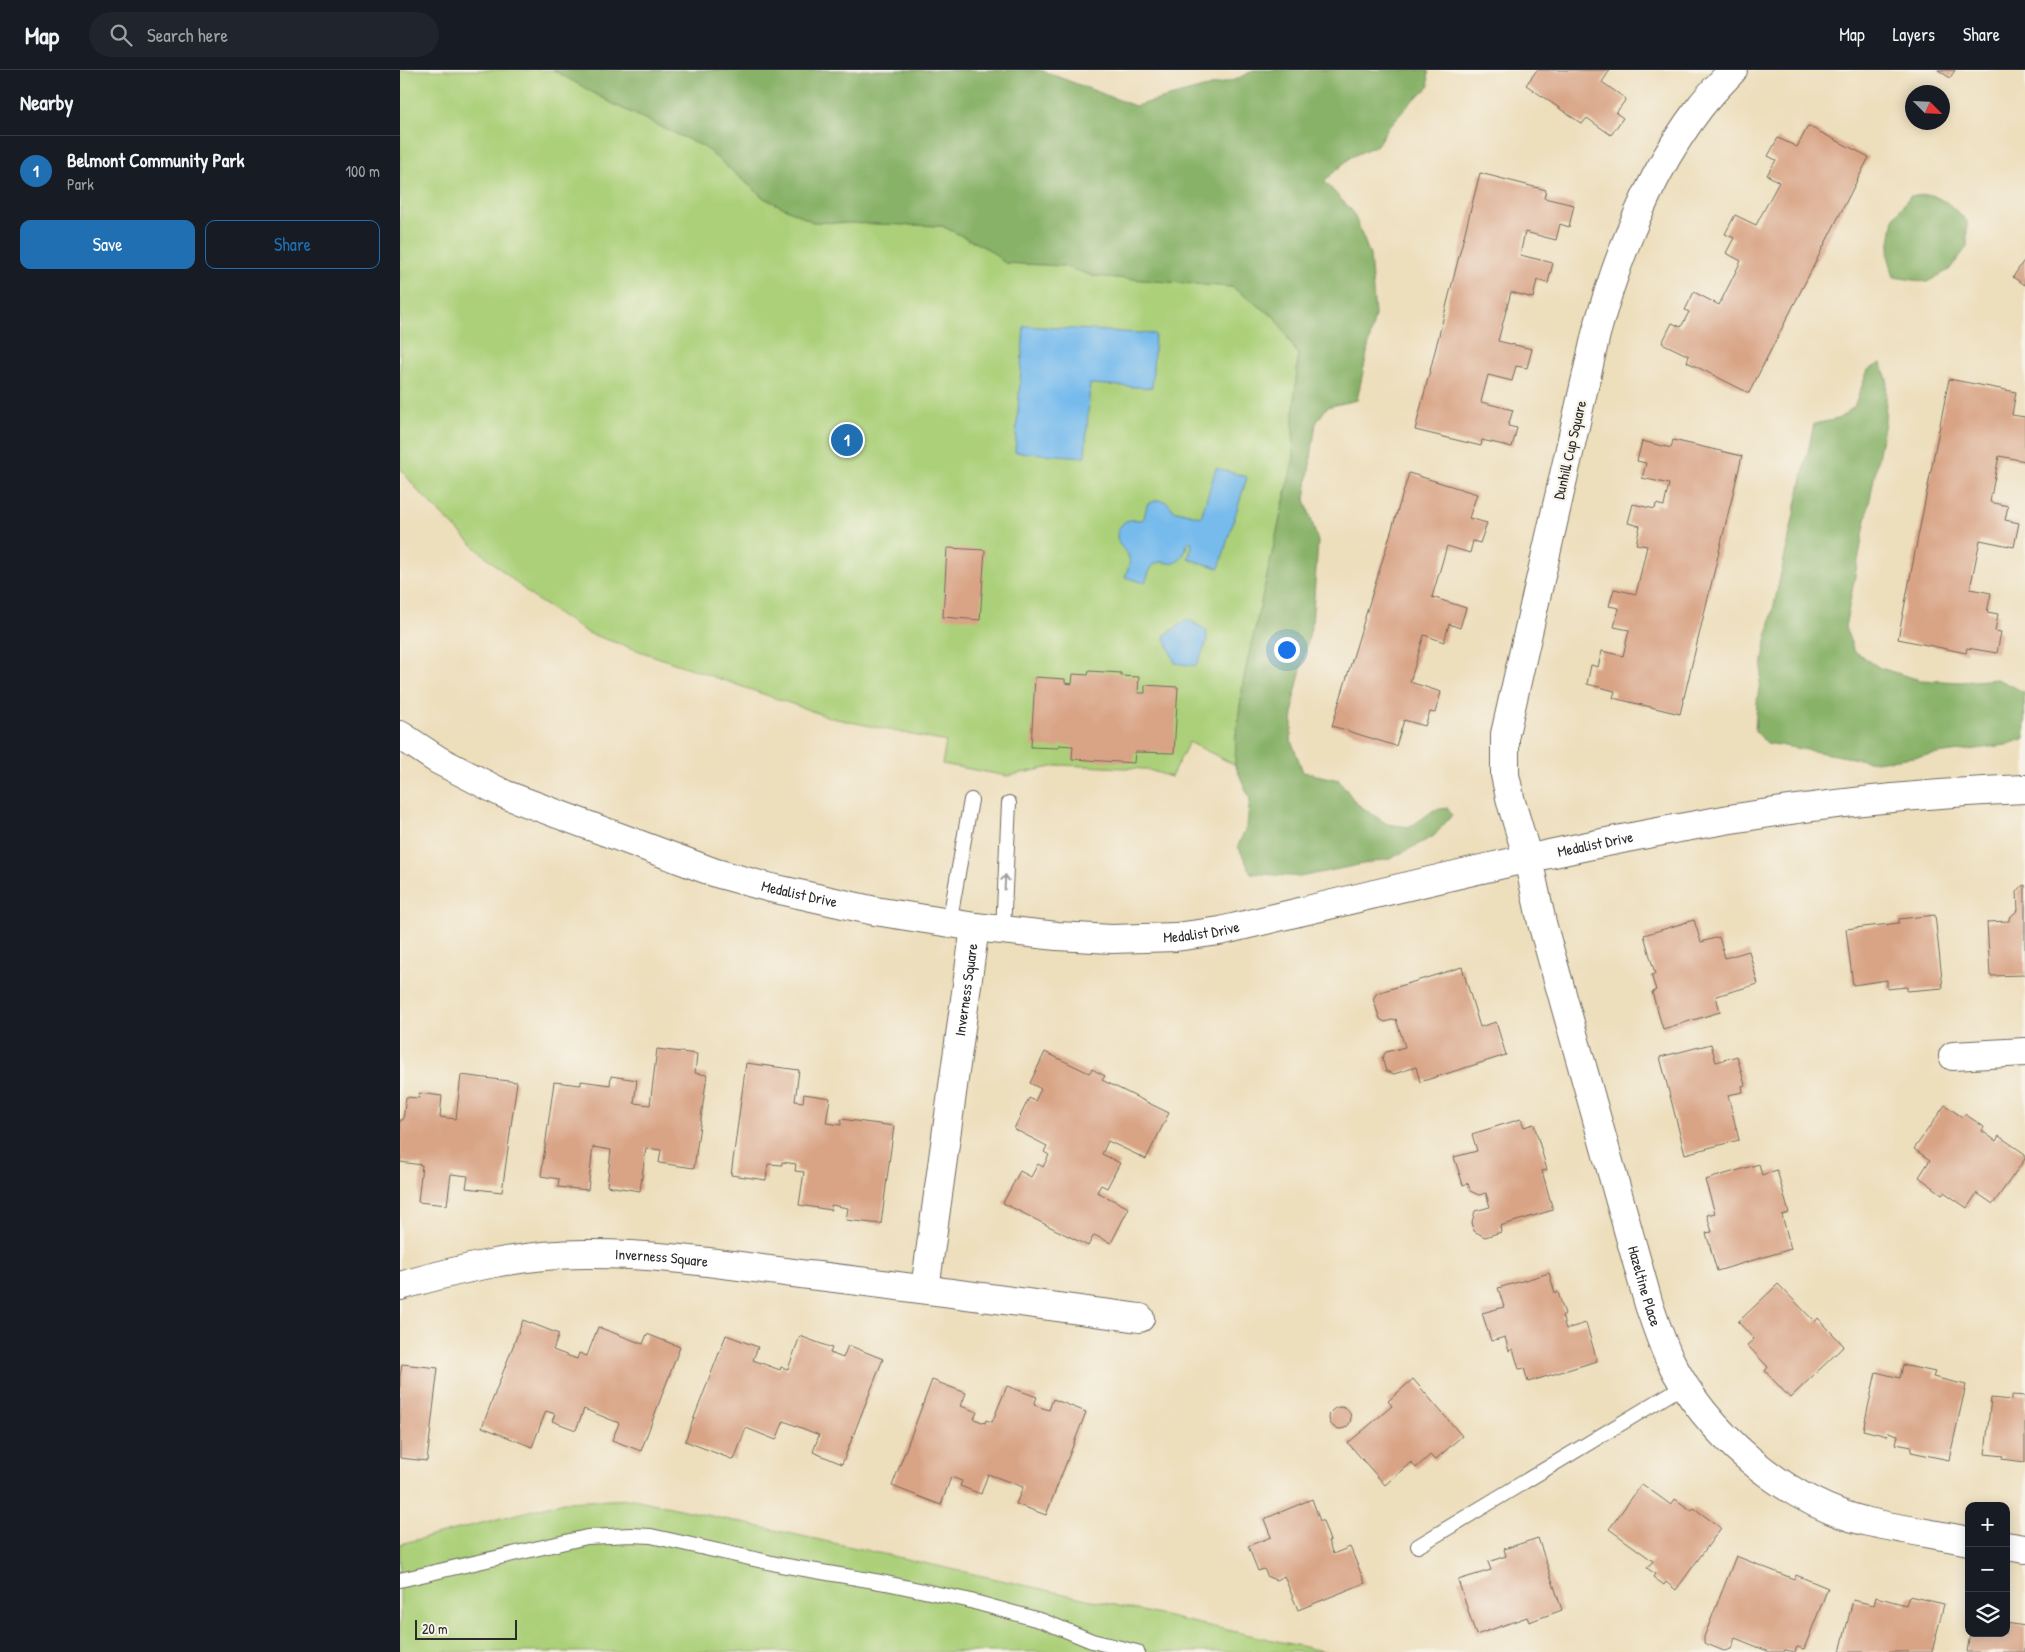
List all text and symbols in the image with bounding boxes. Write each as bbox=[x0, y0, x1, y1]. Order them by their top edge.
search box bbox=[89, 12, 439, 57]
text: Map bbox=[25, 19, 59, 51]
icon: search bbox=[107, 21, 135, 49]
text: Search here bbox=[147, 22, 228, 48]
text: Map bbox=[1839, 22, 1865, 47]
text: Layers bbox=[1893, 22, 1935, 47]
text: Share bbox=[1963, 22, 2000, 47]
north arrow bbox=[1905, 85, 1950, 130]
text: Nearby bbox=[20, 88, 73, 117]
text: Belmont Community Park bbox=[67, 147, 244, 173]
text: 1 bbox=[33, 160, 39, 182]
text: 100 m bbox=[345, 160, 380, 182]
text: Park bbox=[67, 173, 94, 195]
button: Save bbox=[20, 220, 195, 269]
button: Share bbox=[205, 220, 380, 269]
street label: Dunhill Cup Square bbox=[1548, 398, 1591, 501]
pin: 1 bbox=[831, 421, 863, 459]
your location bbox=[1274, 637, 1300, 663]
street label: Medalist Drive bbox=[1555, 826, 1635, 862]
one-way arrow bbox=[1001, 874, 1010, 890]
street label: Medalist Drive bbox=[759, 875, 839, 912]
street label: Medalist Drive bbox=[1163, 916, 1241, 947]
street label: Inverness Square bbox=[949, 942, 983, 1037]
street label: Inverness Square bbox=[615, 1243, 709, 1272]
street label: Hazeltine Place bbox=[1623, 1243, 1667, 1329]
map controls bbox=[1965, 1502, 2010, 1637]
button: + bbox=[1965, 1502, 2010, 1547]
button: − bbox=[1965, 1547, 2010, 1592]
button: layers bbox=[1965, 1592, 2010, 1637]
scale bar bbox=[415, 1617, 518, 1640]
text: 20 m bbox=[422, 1619, 448, 1638]

